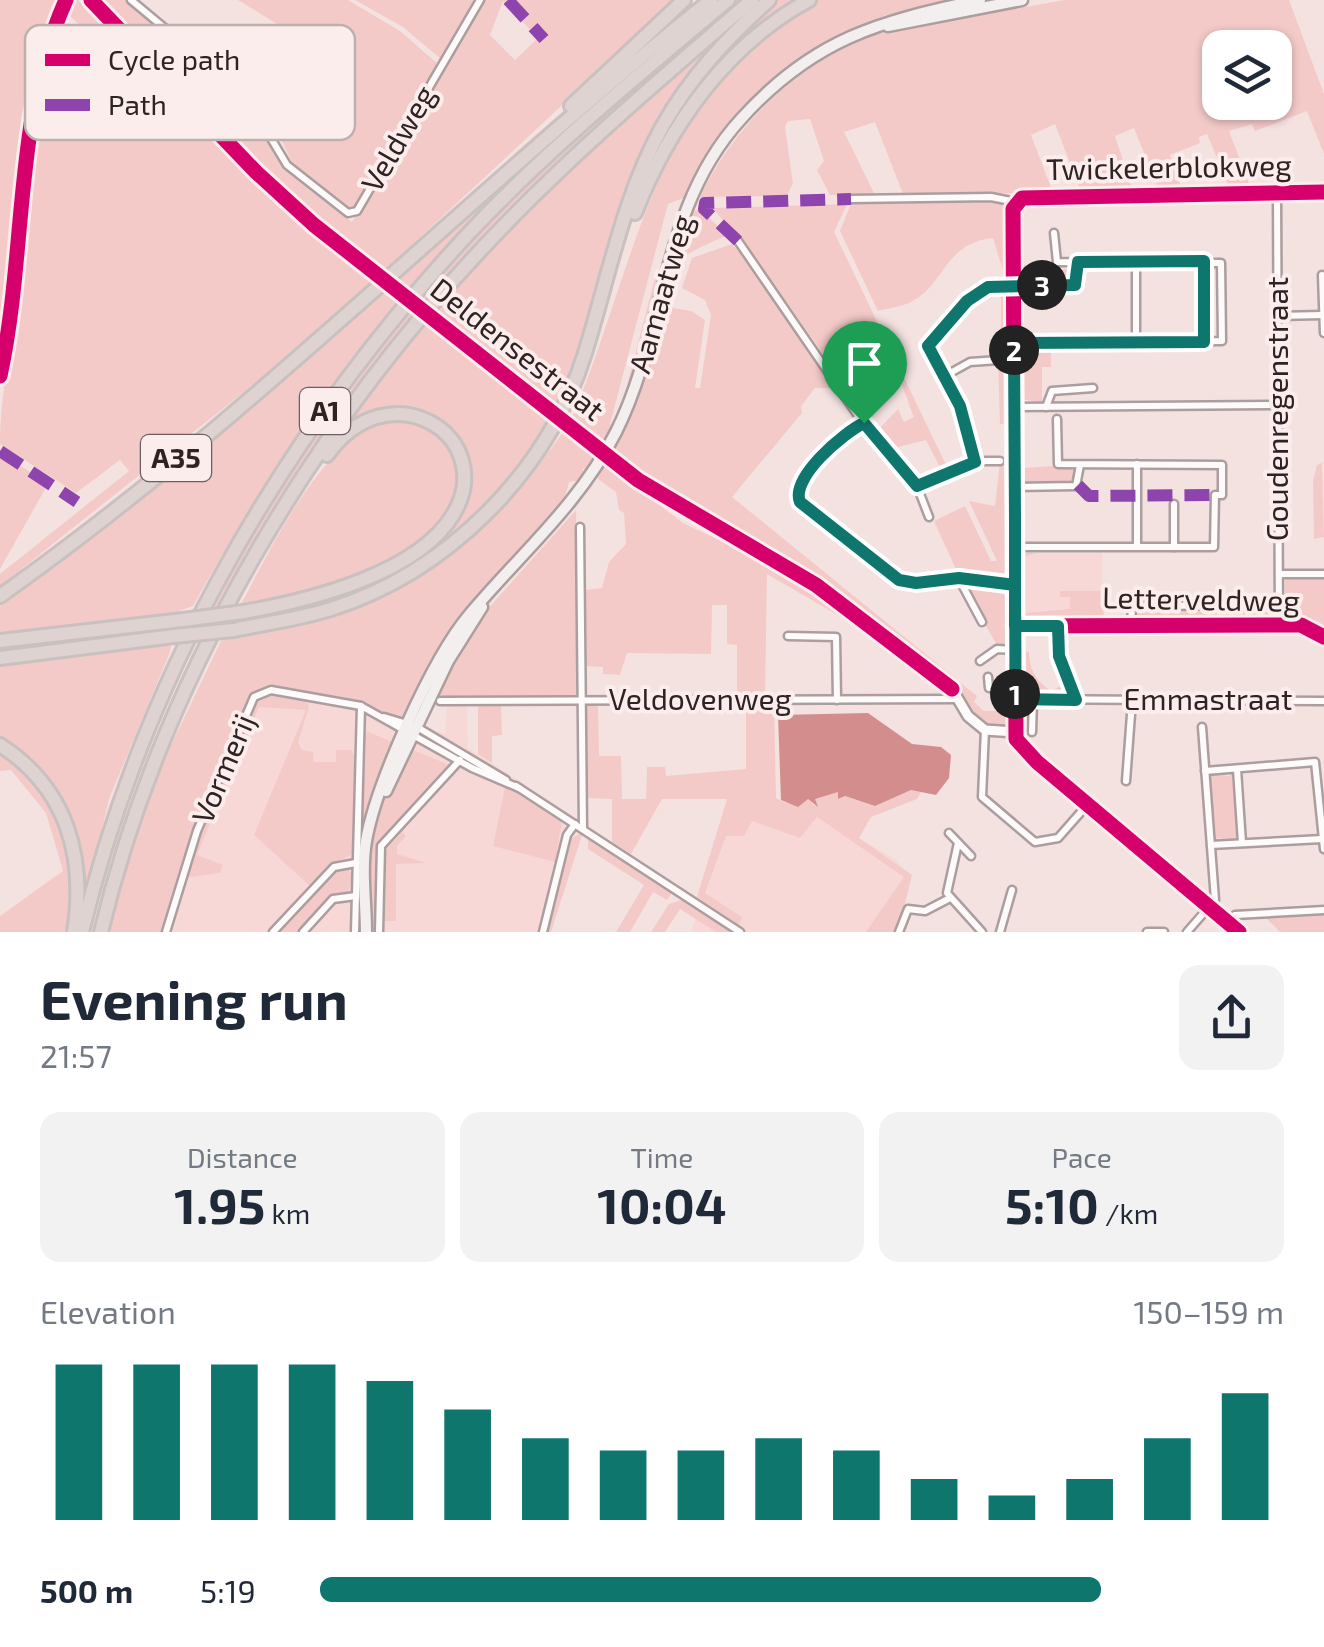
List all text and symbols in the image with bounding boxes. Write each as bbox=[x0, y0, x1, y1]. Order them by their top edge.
legend bbox=[25, 25, 355, 140]
map controls bbox=[1202, 30, 1292, 120]
button: layers bbox=[1202, 30, 1292, 120]
text: Cycle path bbox=[108, 42, 240, 76]
street label: Veldweg bbox=[352, 78, 442, 198]
text: Path bbox=[108, 87, 167, 121]
street label: Twickelerblokweg bbox=[1046, 146, 1292, 186]
street label: Aamaatweg bbox=[620, 210, 700, 377]
pin: 3 bbox=[1017, 260, 1067, 310]
text: 3 bbox=[1034, 268, 1050, 302]
street label: Deldensestraat bbox=[424, 270, 612, 427]
street label: Goudenregenstraat bbox=[1258, 277, 1294, 541]
pin bbox=[822, 321, 907, 424]
pin: 2 bbox=[989, 325, 1039, 375]
text: 2 bbox=[1006, 333, 1022, 367]
icon: arrive bbox=[837, 336, 892, 391]
road number: A1 bbox=[300, 388, 350, 434]
road number: A35 bbox=[141, 435, 211, 481]
street label: Letterveldweg bbox=[1102, 578, 1301, 618]
pin: 1 bbox=[990, 669, 1040, 719]
text: 1 bbox=[1009, 677, 1021, 711]
street label: Veldovenweg bbox=[609, 680, 792, 716]
street label: Emmastraat bbox=[1124, 680, 1292, 716]
street label: Vormerij bbox=[183, 708, 261, 828]
text: Evening run bbox=[40, 965, 348, 1031]
button: share bbox=[1179, 965, 1284, 1070]
text: 21:57 bbox=[40, 1036, 112, 1074]
text: Distance bbox=[187, 1140, 298, 1174]
text: Time bbox=[631, 1140, 693, 1174]
text: Pace bbox=[1052, 1140, 1112, 1174]
text: 1.95 bbox=[174, 1174, 265, 1234]
text: 10:04 bbox=[597, 1174, 727, 1234]
text: 5:10 bbox=[1005, 1174, 1099, 1234]
text: km bbox=[265, 1196, 310, 1230]
text: /km bbox=[1099, 1196, 1158, 1230]
text: Elevation bbox=[40, 1292, 176, 1330]
text: 150–159 m bbox=[1134, 1292, 1284, 1330]
text: 500 m bbox=[40, 1571, 133, 1609]
text: 5:19 bbox=[200, 1571, 256, 1609]

